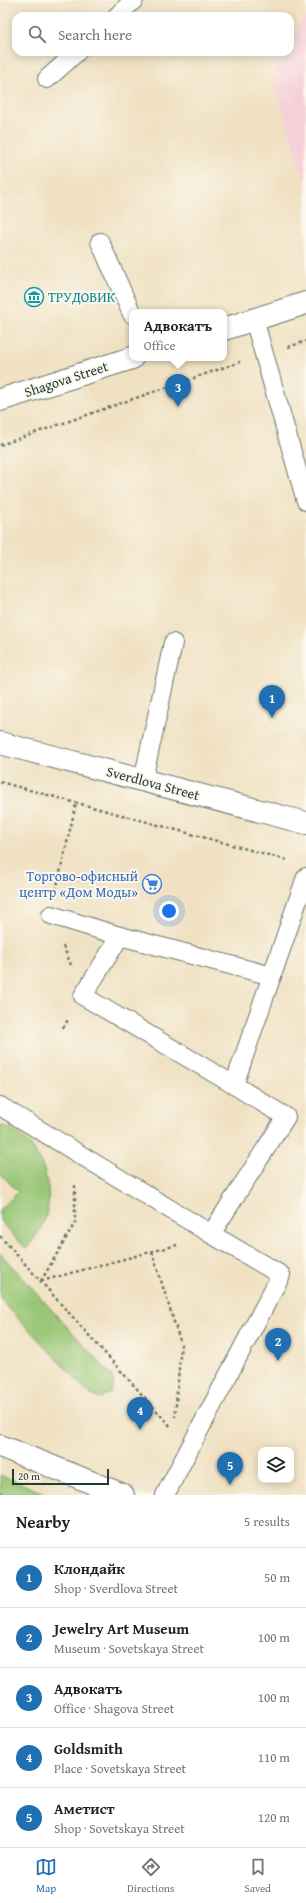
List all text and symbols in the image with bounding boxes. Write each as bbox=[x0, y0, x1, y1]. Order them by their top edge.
search box bbox=[12, 12, 294, 56]
icon: search bbox=[26, 23, 48, 45]
text: Search here bbox=[58, 24, 132, 45]
museum icon: ТРУДОВИК bbox=[23, 286, 45, 308]
place label: ТРУДОВИК bbox=[48, 287, 116, 307]
popup bbox=[129, 309, 227, 361]
text: Адвокатъ bbox=[144, 315, 212, 336]
text: Office bbox=[144, 336, 176, 355]
street label: Shagova Street bbox=[22, 356, 110, 402]
pin: 3 bbox=[165, 374, 191, 407]
pin: 1 bbox=[259, 685, 285, 718]
street label: Sverdlova Street bbox=[104, 761, 202, 805]
place label: Торгово-офисный центр «Дом Моды» bbox=[19, 866, 138, 902]
supermarket icon: Торгово-офисный центр «Дом Моды» bbox=[141, 873, 163, 895]
your location bbox=[159, 901, 179, 921]
pin: 2 bbox=[265, 1328, 291, 1361]
pin: 4 bbox=[127, 1397, 153, 1430]
map controls bbox=[258, 1447, 294, 1483]
button: layers bbox=[258, 1447, 294, 1483]
pin: 5 bbox=[217, 1452, 243, 1485]
scale bar bbox=[12, 1467, 109, 1486]
text: 20 m bbox=[18, 1468, 40, 1484]
text: Nearby bbox=[16, 1509, 70, 1534]
text: 5 results bbox=[244, 1512, 290, 1531]
text: Клондайк bbox=[54, 1558, 125, 1579]
text: 1 bbox=[26, 1568, 32, 1587]
text: 50 m bbox=[264, 1568, 290, 1587]
text: Shop · Sverdlova Street bbox=[54, 1579, 178, 1598]
text: Jewelry Art Museum bbox=[54, 1618, 189, 1639]
text: 2 bbox=[26, 1628, 32, 1647]
text: 100 m bbox=[258, 1628, 290, 1647]
text: Museum · Sovetskaya Street bbox=[54, 1639, 204, 1658]
text: Адвокатъ bbox=[54, 1678, 122, 1699]
text: 3 bbox=[26, 1688, 32, 1707]
text: 100 m bbox=[258, 1688, 290, 1707]
text: Office · Shagova Street bbox=[54, 1699, 174, 1718]
text: Goldsmith bbox=[54, 1738, 123, 1759]
text: 4 bbox=[26, 1748, 32, 1767]
text: 110 m bbox=[258, 1748, 290, 1767]
text: Place · Sovetskaya Street bbox=[54, 1759, 186, 1778]
text: Аметист bbox=[54, 1798, 115, 1819]
text: 5 bbox=[26, 1808, 32, 1827]
text: 120 m bbox=[258, 1808, 290, 1827]
text: Shop · Sovetskaya Street bbox=[54, 1819, 185, 1838]
tab: Map bbox=[35, 1856, 57, 1896]
tab: Directions bbox=[127, 1856, 174, 1896]
tab: Saved bbox=[244, 1856, 271, 1896]

